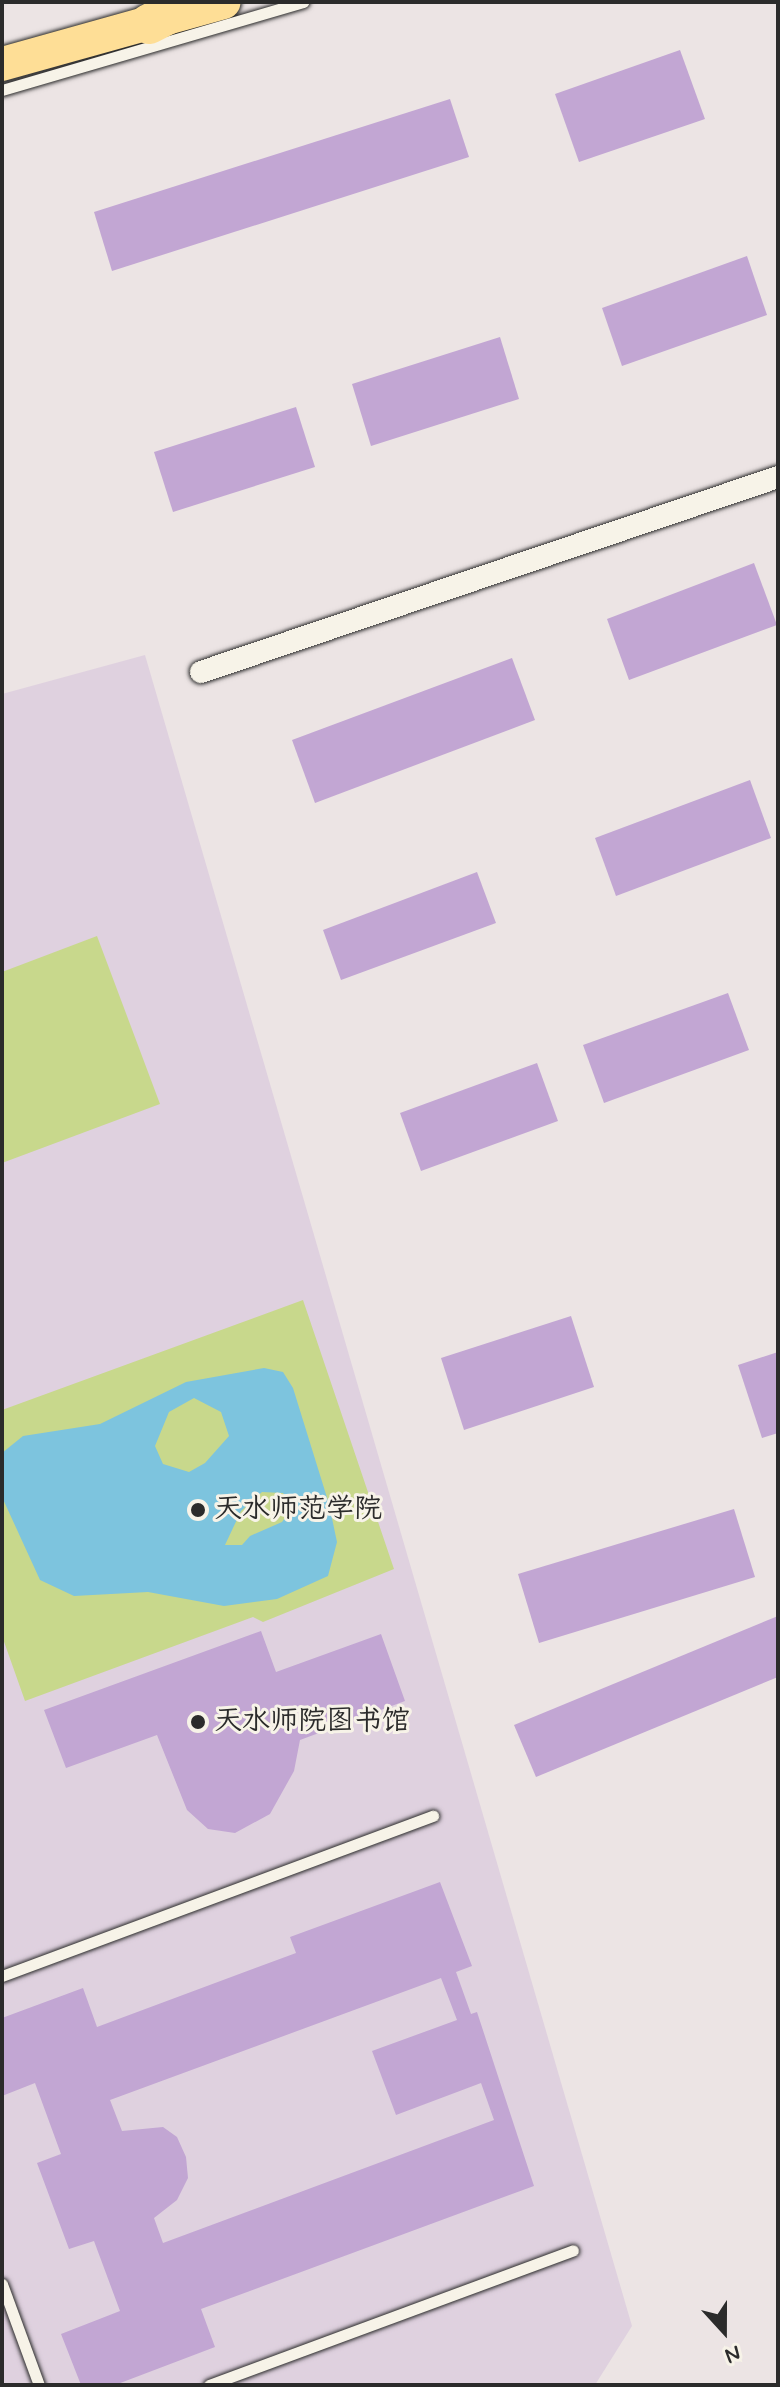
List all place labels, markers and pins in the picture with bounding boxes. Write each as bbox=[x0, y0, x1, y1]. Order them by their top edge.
place label: 天水师范学院 bbox=[214, 1493, 382, 1527]
marker: 天水师范学院 bbox=[189, 1501, 207, 1519]
place label: 天水师院图书馆 bbox=[214, 1705, 410, 1739]
marker: 天水师院图书馆 bbox=[189, 1713, 207, 1731]

